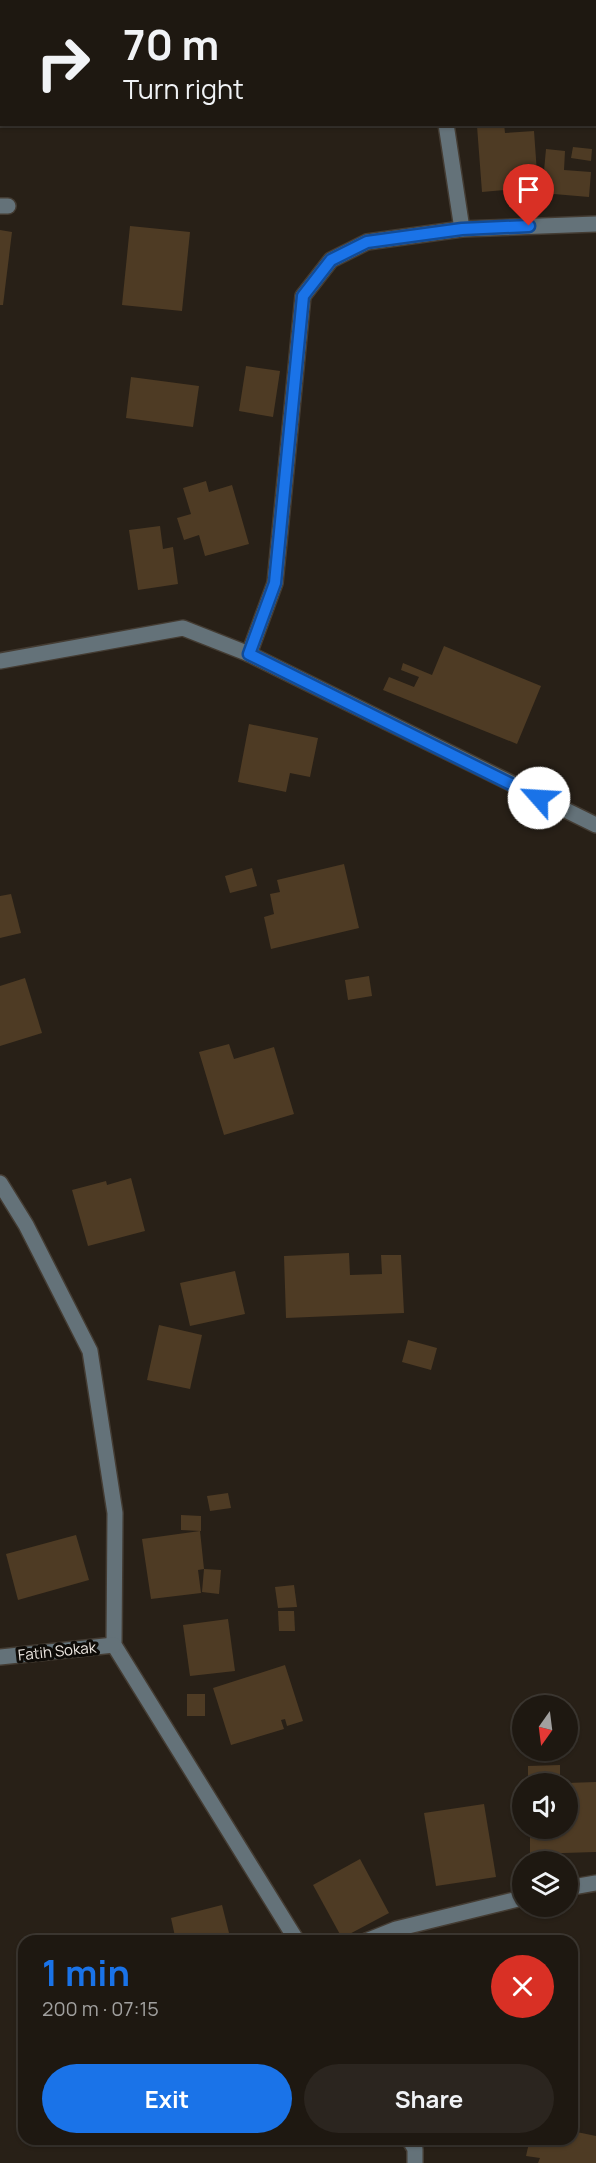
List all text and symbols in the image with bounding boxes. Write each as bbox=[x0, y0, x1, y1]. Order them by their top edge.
text: 70 m bbox=[123, 15, 219, 73]
icon: right bbox=[24, 24, 102, 102]
text: Turn right bbox=[123, 70, 244, 107]
pin bbox=[503, 164, 554, 226]
icon: arrive bbox=[512, 173, 545, 206]
position arrow bbox=[507, 766, 571, 830]
street label: Fatih Sokak bbox=[17, 1636, 98, 1666]
north arrow bbox=[512, 1695, 578, 1761]
map controls bbox=[512, 1695, 578, 1917]
button: sound bbox=[512, 1773, 578, 1839]
button: layers bbox=[512, 1851, 578, 1917]
text: 1 min bbox=[42, 1948, 130, 1997]
button: close bbox=[491, 1955, 554, 2018]
text: 200 m · 07:15 bbox=[42, 1995, 159, 2022]
button: Exit bbox=[42, 2064, 292, 2133]
button: Share bbox=[304, 2064, 554, 2133]

